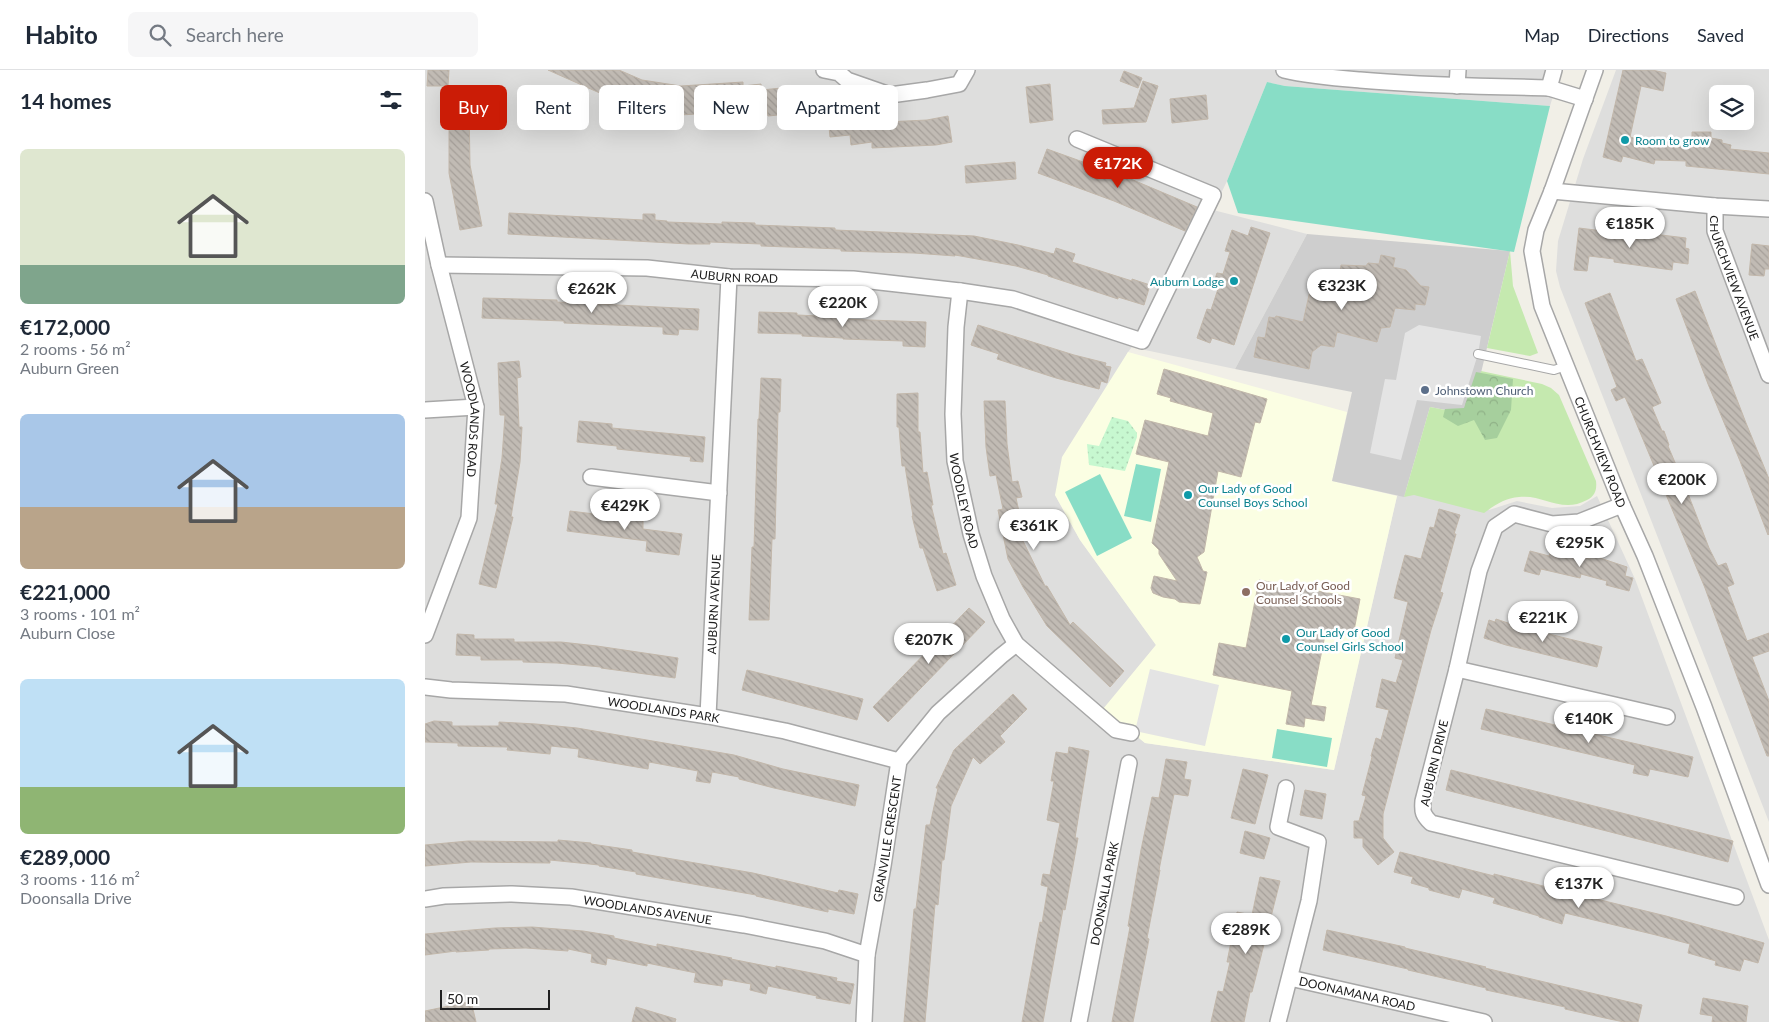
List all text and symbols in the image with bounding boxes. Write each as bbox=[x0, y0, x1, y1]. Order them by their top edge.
search box bbox=[128, 12, 478, 57]
text: Habito bbox=[25, 20, 98, 49]
icon: search bbox=[146, 21, 174, 49]
text: Search here bbox=[186, 23, 284, 46]
text: Map bbox=[1524, 24, 1560, 46]
text: Directions bbox=[1588, 24, 1669, 46]
text: Saved bbox=[1697, 24, 1744, 46]
chip: Buy bbox=[440, 85, 507, 130]
chip: Rent bbox=[517, 85, 589, 130]
chip: Filters bbox=[599, 85, 684, 130]
chip: New bbox=[694, 85, 767, 130]
chip: Apartment bbox=[777, 85, 898, 130]
map controls bbox=[1709, 85, 1754, 130]
button: layers bbox=[1709, 85, 1754, 130]
icon: filters bbox=[377, 86, 405, 114]
text: 14 homes bbox=[20, 88, 111, 113]
place label: Room to grow bbox=[1635, 133, 1710, 148]
marker: Room to grow bbox=[1619, 134, 1631, 146]
pin: €172K bbox=[1083, 146, 1153, 189]
text: €172K bbox=[1094, 153, 1142, 172]
icon: home bbox=[168, 181, 258, 271]
pin: €185K bbox=[1595, 206, 1665, 249]
text: €185K bbox=[1606, 213, 1654, 232]
street label: CHURCHVIEW AVENUE bbox=[1708, 215, 1763, 342]
street label: AUBURN ROAD bbox=[690, 265, 778, 285]
pin: €323K bbox=[1307, 268, 1377, 311]
pin: €262K bbox=[557, 272, 627, 314]
place label: Auburn Lodge bbox=[1150, 274, 1224, 289]
marker: Auburn Lodge bbox=[1228, 275, 1240, 287]
text: €323K bbox=[1318, 275, 1366, 294]
text: €262K bbox=[568, 278, 616, 297]
pin: €220K bbox=[808, 286, 878, 328]
text: €220K bbox=[819, 292, 867, 311]
text: €172,000 bbox=[20, 314, 110, 339]
text: 2 rooms · 56 m² bbox=[20, 339, 131, 358]
text: Auburn Green bbox=[20, 358, 119, 377]
street label: WOODLANDS ROAD bbox=[457, 360, 483, 478]
place label: Johnstown Church bbox=[1435, 383, 1533, 398]
marker: Johnstown Church bbox=[1419, 384, 1431, 396]
street label: CHURCHVIEW ROAD bbox=[1572, 394, 1630, 510]
icon: home bbox=[168, 446, 258, 536]
street label: WOODLEY ROAD bbox=[947, 452, 983, 550]
pin: €200K bbox=[1647, 462, 1717, 505]
text: €200K bbox=[1658, 469, 1706, 488]
place label: Our Lady of Good Counsel Boys School bbox=[1198, 481, 1308, 510]
pin: €429K bbox=[590, 488, 660, 531]
marker: Our Lady of Good Counsel Boys School bbox=[1182, 489, 1194, 501]
text: €429K bbox=[601, 495, 649, 514]
pin: €361K bbox=[999, 508, 1069, 551]
text: €361K bbox=[1010, 515, 1058, 534]
pin: €295K bbox=[1545, 526, 1615, 568]
text: €295K bbox=[1556, 532, 1604, 551]
street label: AUBURN AVENUE bbox=[703, 554, 723, 655]
place label: Our Lady of Good Counsel Schools bbox=[1256, 578, 1350, 607]
text: €221,000 bbox=[20, 579, 110, 604]
marker: Our Lady of Good Counsel Schools bbox=[1240, 586, 1252, 598]
pin: €221K bbox=[1508, 600, 1578, 643]
text: 3 rooms · 101 m² bbox=[20, 604, 140, 623]
text: €221K bbox=[1519, 607, 1567, 626]
pin: €207K bbox=[894, 622, 964, 665]
text: Auburn Close bbox=[20, 623, 115, 642]
place label: Our Lady of Good Counsel Girls School bbox=[1296, 625, 1404, 654]
text: €207K bbox=[905, 629, 953, 648]
marker: Our Lady of Good Counsel Girls School bbox=[1280, 633, 1292, 645]
street label: WOODLANDS PARK bbox=[607, 693, 721, 726]
pin: €140K bbox=[1554, 702, 1624, 744]
text: €140K bbox=[1565, 708, 1613, 727]
icon: home bbox=[168, 711, 258, 801]
street label: AUBURN DRIVE bbox=[1417, 718, 1451, 808]
street label: GRANVILLE CRESCENT bbox=[869, 775, 904, 903]
street label: DOONSALLA PARK bbox=[1086, 840, 1121, 947]
text: €289,000 bbox=[20, 844, 110, 869]
pin: €137K bbox=[1544, 866, 1614, 909]
text: 3 rooms · 116 m² bbox=[20, 869, 140, 888]
text: €137K bbox=[1555, 873, 1603, 892]
text: Doonsalla Drive bbox=[20, 888, 132, 907]
street label: WOODLANDS AVENUE bbox=[582, 892, 713, 927]
pin: €289K bbox=[1211, 912, 1281, 955]
text: €289K bbox=[1222, 919, 1270, 938]
street label: DOONAMANA ROAD bbox=[1298, 973, 1417, 1014]
scale bar bbox=[440, 987, 550, 1010]
text: 50 m bbox=[447, 990, 478, 1007]

